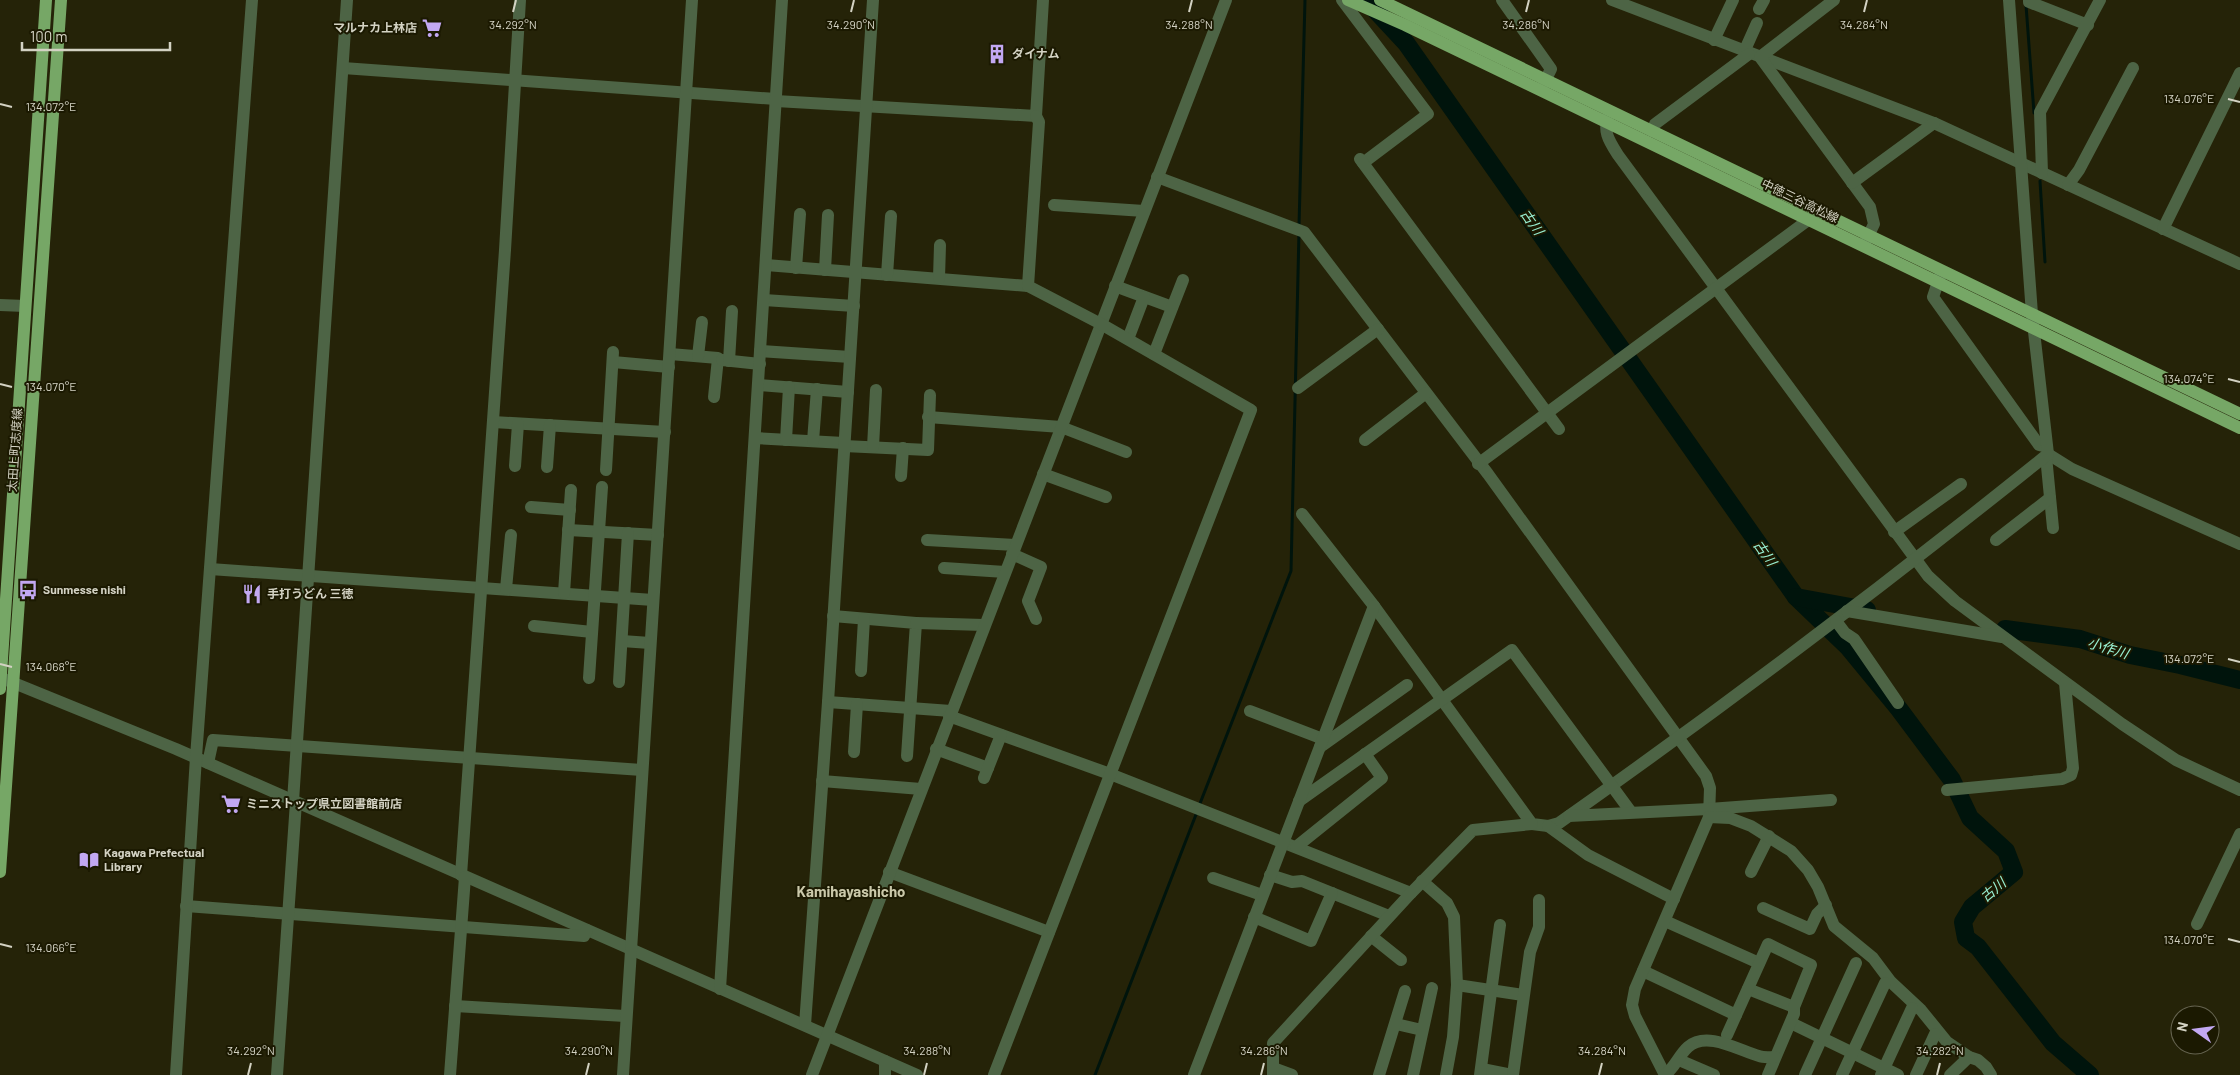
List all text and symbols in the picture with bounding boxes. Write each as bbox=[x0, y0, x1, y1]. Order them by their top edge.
supermarket icon: マルナカ上林店 bbox=[421, 17, 443, 39]
text: 34.292°N bbox=[489, 17, 537, 31]
text: 34.290°N bbox=[827, 17, 875, 31]
text: 34.288°N bbox=[1165, 17, 1213, 31]
text: 34.286°N bbox=[1502, 17, 1550, 31]
text: 34.284°N bbox=[1840, 17, 1888, 31]
scale bar bbox=[22, 20, 170, 52]
place label: マルナカ上林店 bbox=[333, 20, 417, 34]
text: 100 m bbox=[30, 27, 68, 45]
building icon: ダイナム bbox=[986, 43, 1008, 65]
place label: ダイナム bbox=[1012, 46, 1059, 60]
text: 134.076°E bbox=[2164, 91, 2214, 105]
text: 134.072°E bbox=[26, 99, 76, 113]
street label: 中徳三谷高松線 bbox=[1760, 175, 1841, 225]
water label: 古川 bbox=[1517, 205, 1549, 240]
text: 134.074°E bbox=[2164, 371, 2214, 385]
text: 134.070°E bbox=[26, 379, 77, 393]
street label: 太田上町志度線 bbox=[4, 408, 24, 492]
water label: 古川 bbox=[1750, 536, 1782, 571]
bus stop icon: Sunmesse nishi bbox=[17, 579, 39, 601]
place label: Sunmesse nishi bbox=[43, 582, 126, 596]
restaurant icon: 手打うどん 三徳 bbox=[241, 583, 263, 605]
place label: 手打うどん 三徳 bbox=[267, 586, 353, 600]
water label: 小作川 bbox=[2086, 633, 2133, 662]
text: 134.072°E bbox=[2164, 651, 2214, 665]
text: 134.068°E bbox=[26, 659, 76, 673]
supermarket icon: ミニストップ県立図書館前店 bbox=[220, 793, 242, 815]
place label: ミニストップ県立図書館前店 bbox=[246, 796, 402, 810]
place label: Kagawa Prefectual Library bbox=[104, 845, 204, 873]
library icon: Kagawa Prefectual Library bbox=[78, 849, 100, 871]
water label: 古川 bbox=[1976, 873, 2010, 905]
district label: Kamihayashicho bbox=[797, 882, 905, 900]
text: 134.070°E bbox=[2164, 932, 2215, 946]
text: 134.066°E bbox=[26, 940, 76, 954]
north arrow bbox=[2170, 1005, 2220, 1055]
text: N bbox=[2173, 1020, 2191, 1033]
text: 34.292°N bbox=[227, 1043, 275, 1057]
text: 34.290°N bbox=[565, 1043, 613, 1057]
text: 34.288°N bbox=[903, 1043, 951, 1057]
text: 34.286°N bbox=[1240, 1043, 1288, 1057]
text: 34.284°N bbox=[1578, 1043, 1626, 1057]
text: 34.282°N bbox=[1916, 1043, 1964, 1057]

